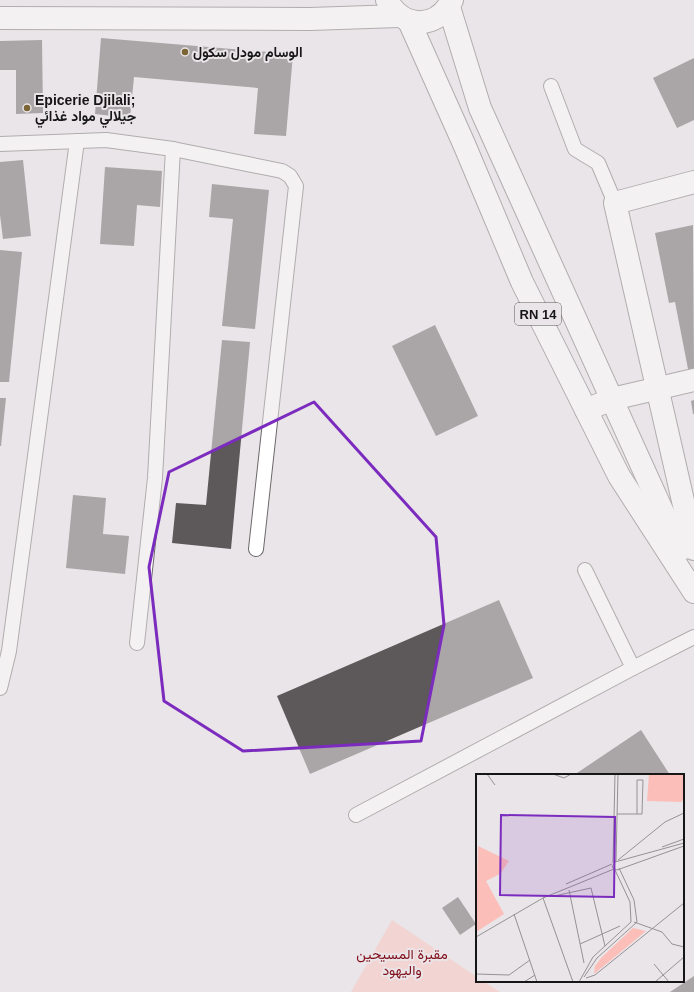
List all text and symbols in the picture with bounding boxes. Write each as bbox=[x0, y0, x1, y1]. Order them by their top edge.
place label: الوسام مودل سكول bbox=[193, 44, 303, 61]
marker: الوسام مودل سكول bbox=[180, 47, 190, 57]
place label: Epicerie Djilali; جيلالي مواد غذائي bbox=[35, 92, 137, 128]
marker: Epicerie Djilali; جيلالي مواد غذائي bbox=[22, 103, 32, 113]
road number: RN 14 bbox=[515, 303, 561, 325]
inset map bbox=[476, 774, 684, 982]
park label: مقبرة المسيحين واليهود bbox=[356, 946, 448, 979]

